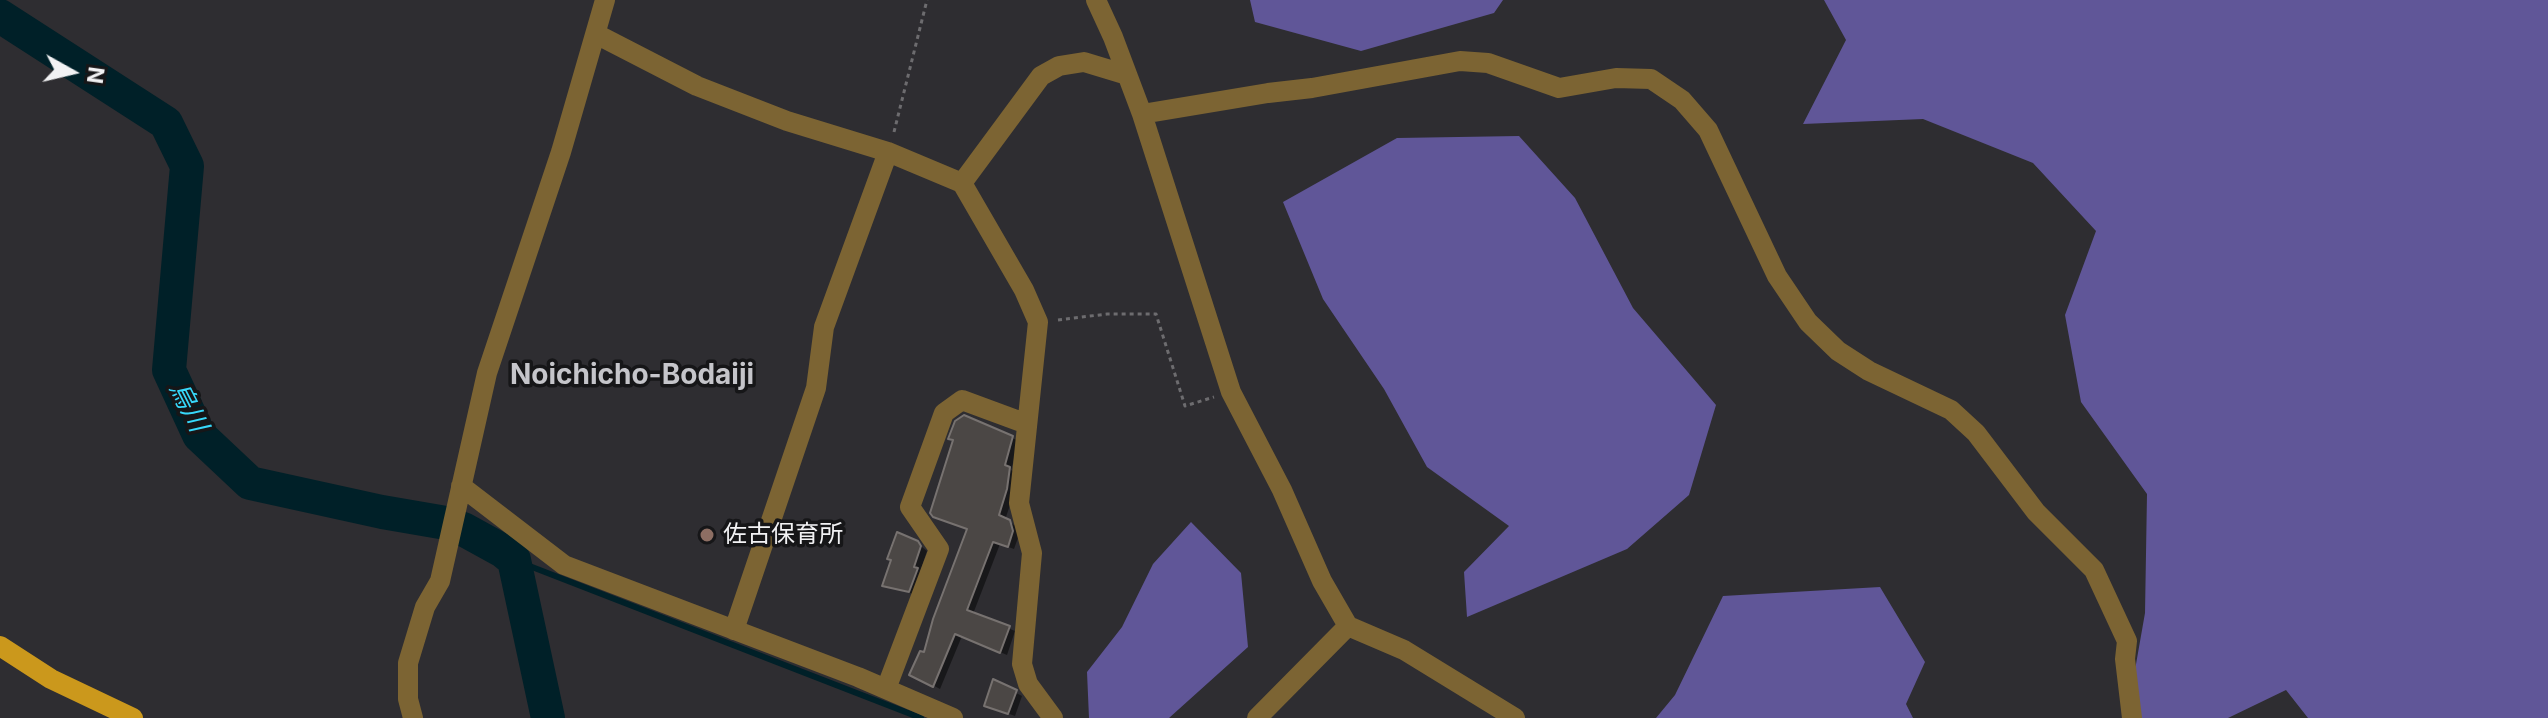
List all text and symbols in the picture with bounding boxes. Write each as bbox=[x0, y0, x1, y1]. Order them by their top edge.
north arrow bbox=[32, 32, 112, 112]
text: N bbox=[82, 65, 110, 85]
district label: Noichicho-Bodaiji bbox=[510, 359, 754, 393]
water label: 烏川 bbox=[162, 377, 214, 437]
place label: 佐古保育所 bbox=[723, 521, 843, 549]
marker: 佐古保育所 bbox=[698, 526, 716, 544]

